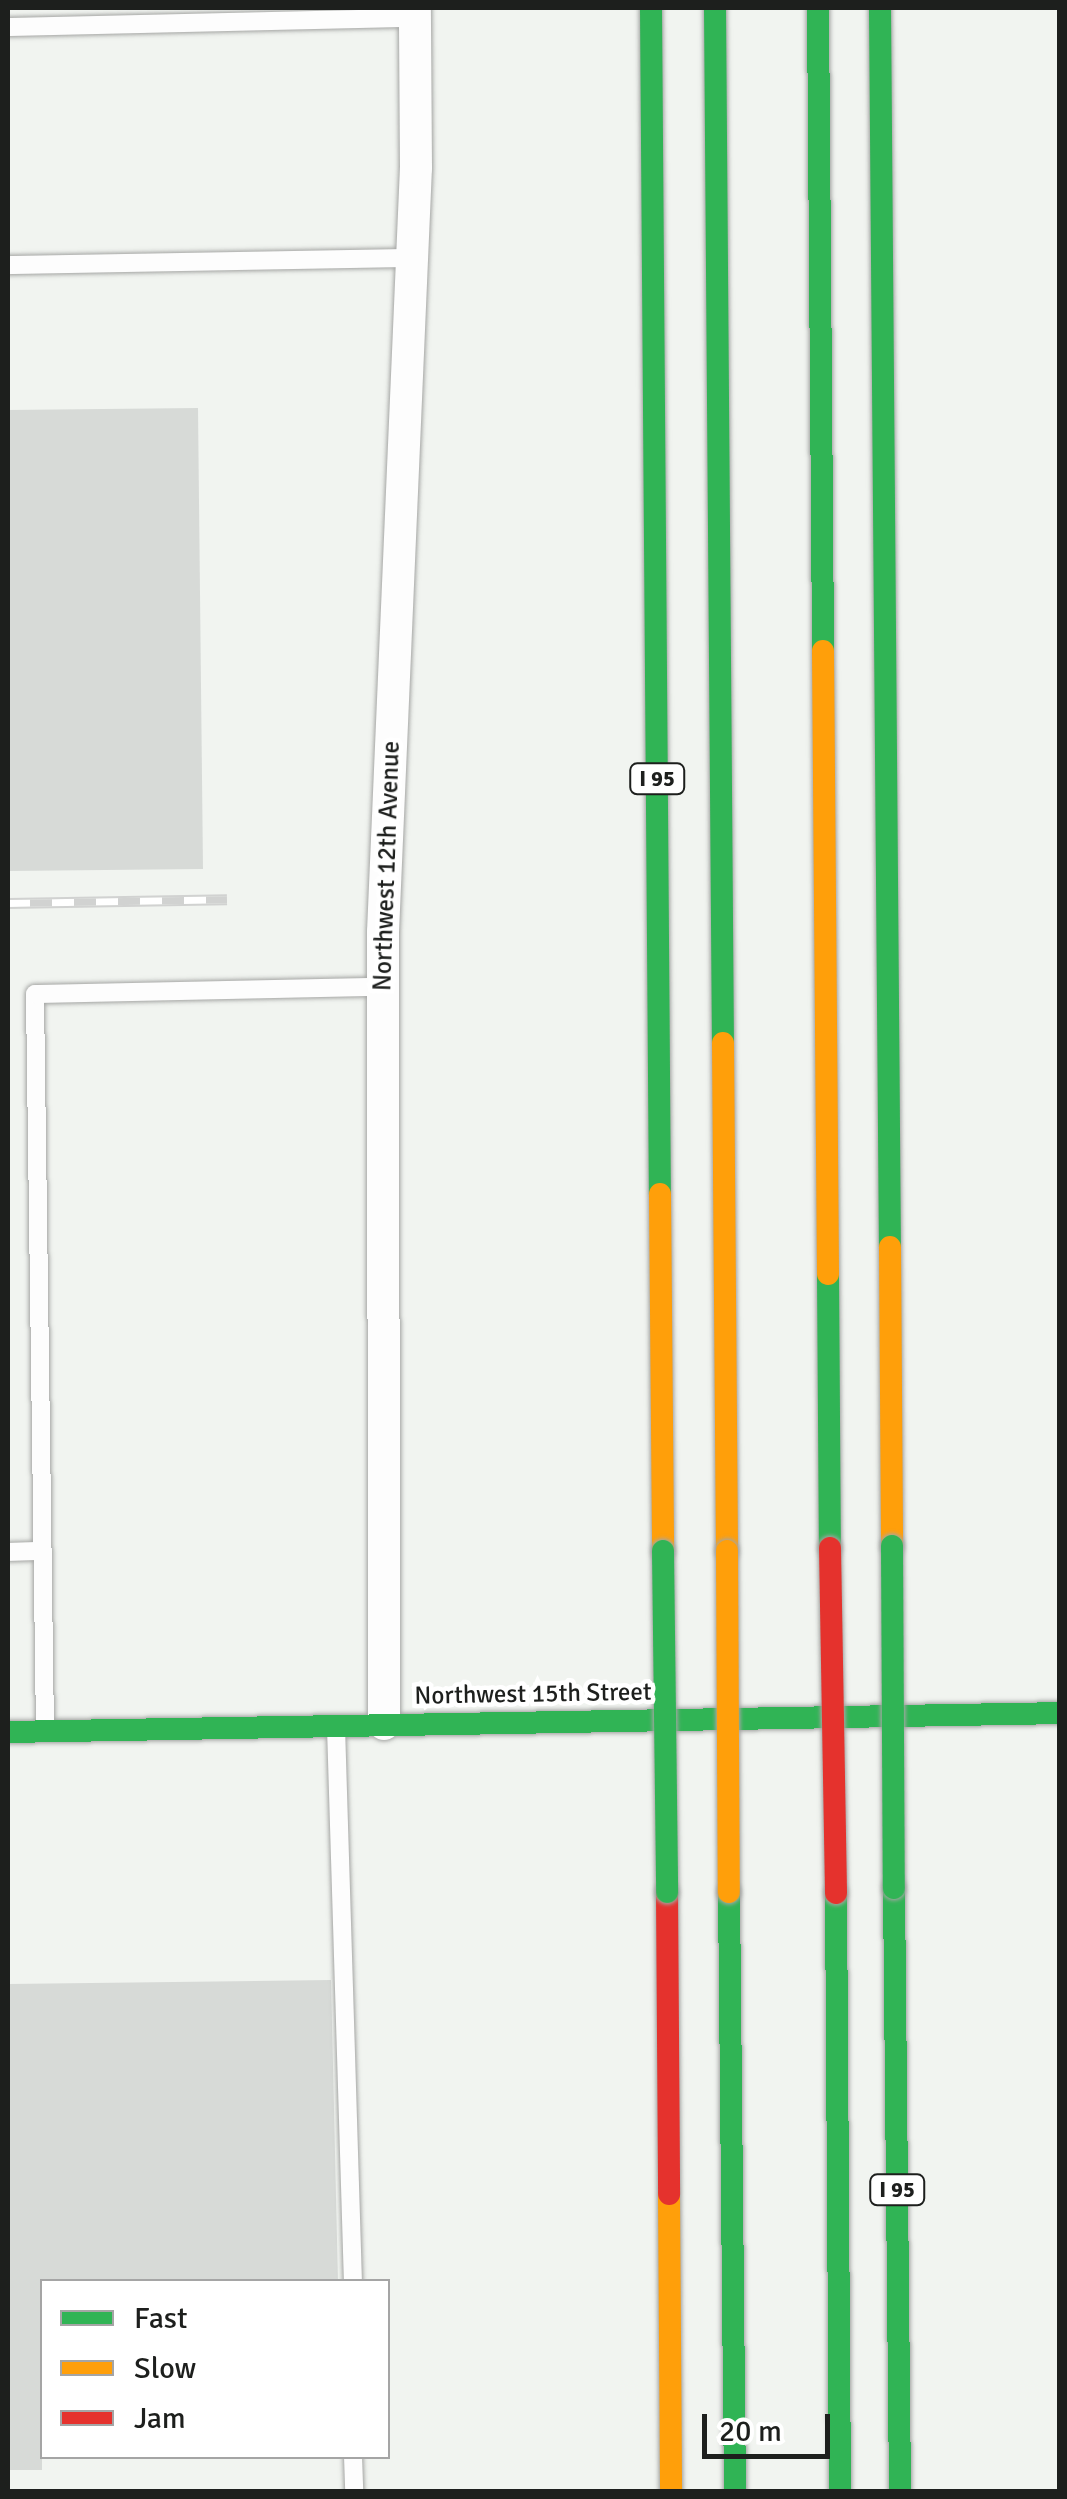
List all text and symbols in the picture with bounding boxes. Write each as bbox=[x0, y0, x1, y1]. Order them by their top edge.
street label: Northwest 12th Avenue bbox=[368, 740, 406, 992]
road number: I 95 bbox=[627, 762, 687, 796]
street label: Northwest 15th Street bbox=[414, 1677, 652, 1711]
road number: I 95 bbox=[867, 2173, 927, 2207]
legend bbox=[40, 2279, 390, 2459]
text: Fast bbox=[134, 2300, 187, 2337]
text: Slow bbox=[134, 2350, 196, 2387]
scale bar bbox=[707, 2394, 834, 2456]
text: Jam bbox=[134, 2400, 186, 2437]
text: 20 m bbox=[719, 2413, 782, 2450]

